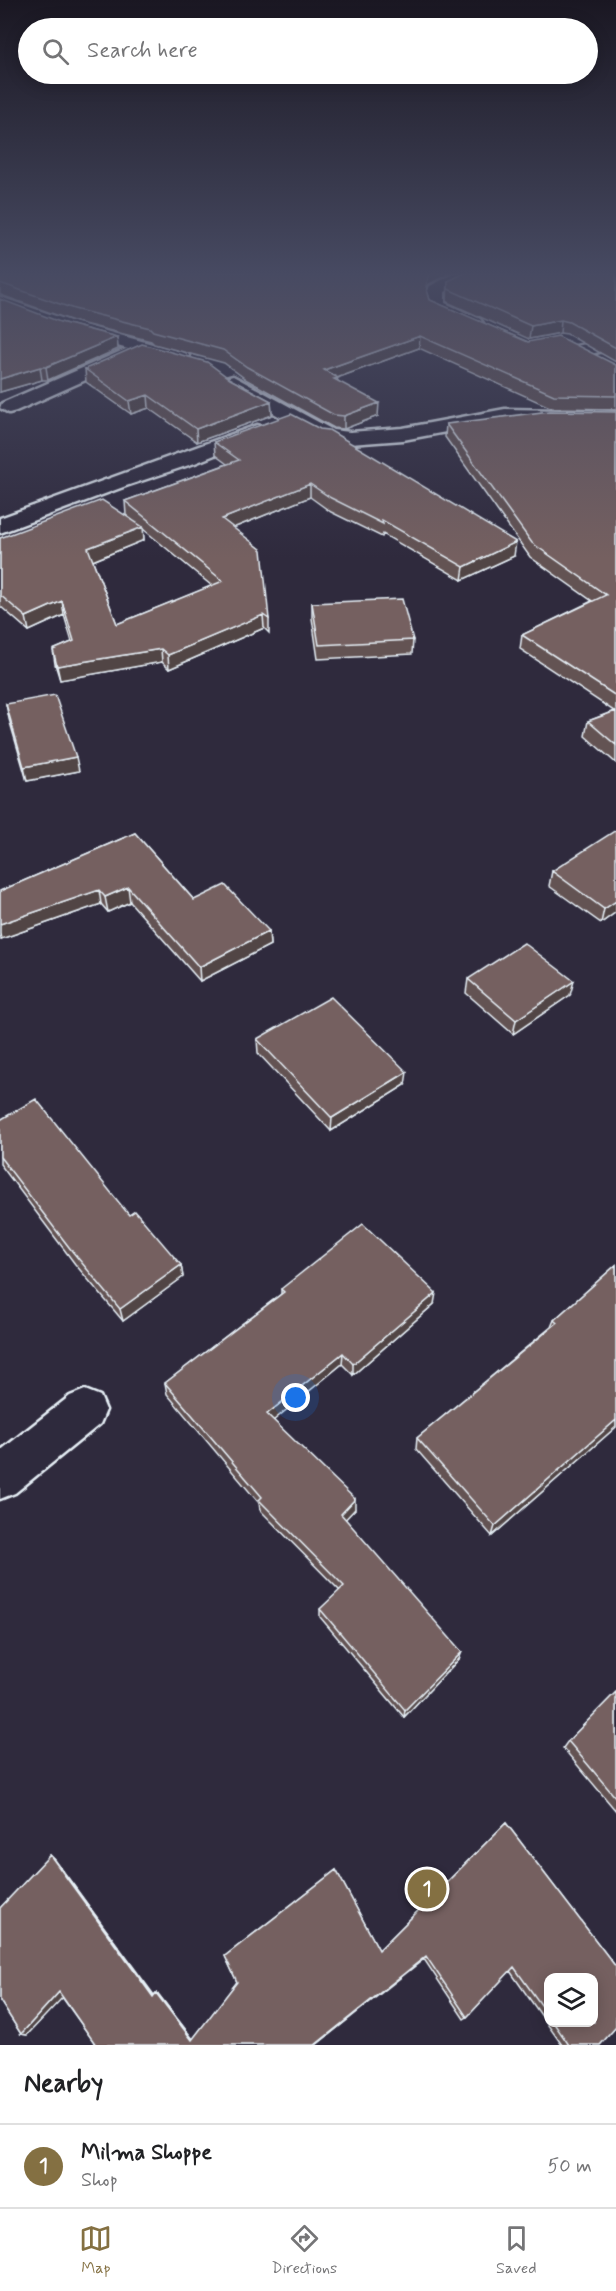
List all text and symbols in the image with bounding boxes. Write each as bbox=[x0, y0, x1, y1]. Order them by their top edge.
search box bbox=[18, 18, 598, 84]
icon: search bbox=[39, 35, 72, 68]
text: Search here bbox=[87, 37, 198, 65]
your location bbox=[281, 1383, 310, 1412]
pin: 1 bbox=[408, 1866, 446, 1912]
map controls bbox=[544, 1973, 598, 2027]
button: layers bbox=[544, 1973, 598, 2027]
text: Nearby bbox=[24, 2067, 103, 2101]
text: Milma Shoppe bbox=[81, 2139, 212, 2167]
text: 1 bbox=[39, 2153, 48, 2180]
text: 50 m bbox=[547, 2153, 592, 2180]
text: Shop bbox=[81, 2167, 118, 2194]
tab: Map bbox=[79, 2222, 112, 2279]
tab: Directions bbox=[271, 2222, 337, 2279]
tab: Saved bbox=[496, 2222, 537, 2279]

